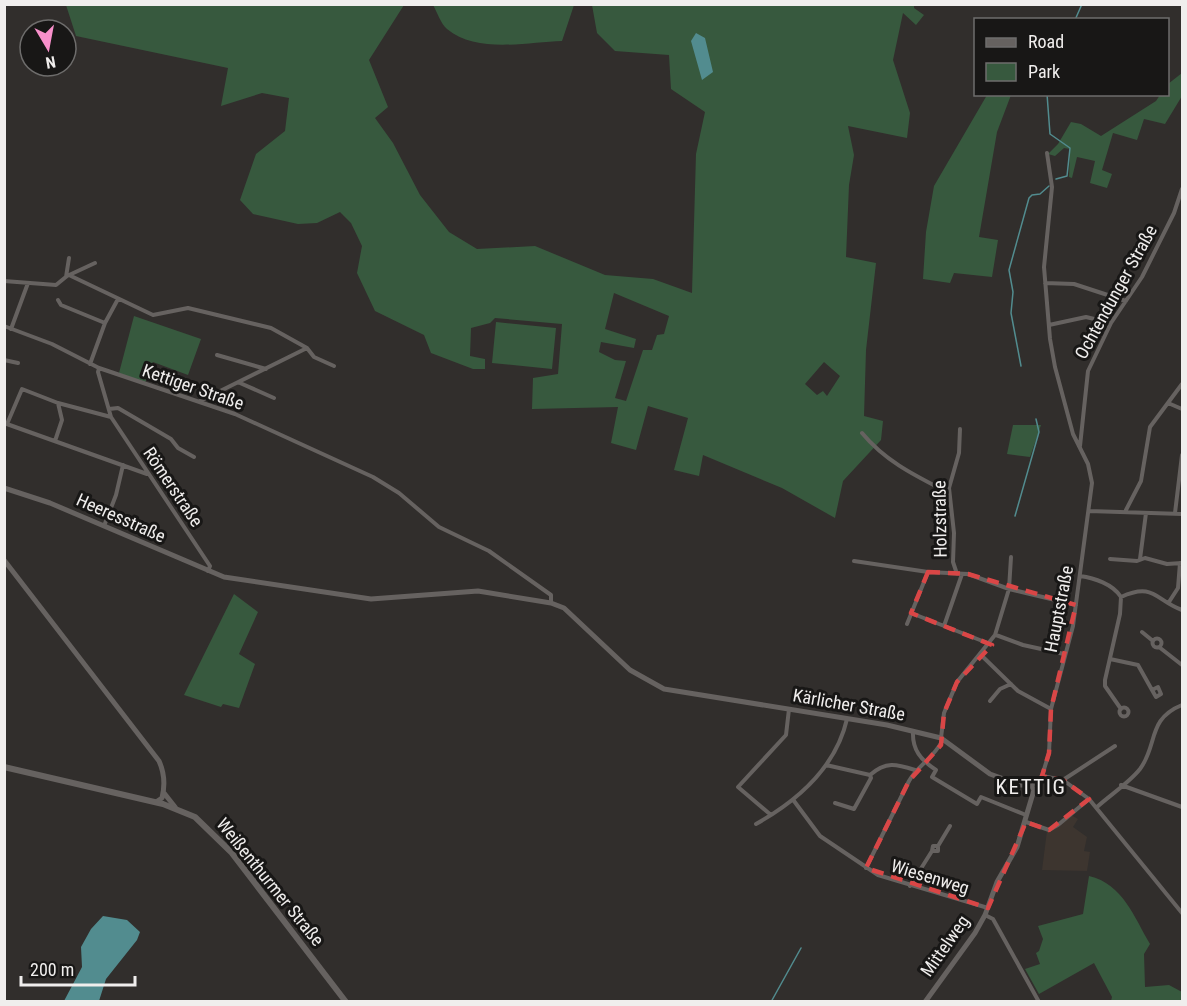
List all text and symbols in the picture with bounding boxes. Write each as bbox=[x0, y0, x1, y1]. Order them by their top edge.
north arrow bbox=[18, 18, 78, 78]
legend bbox=[974, 18, 1169, 96]
text: Road bbox=[1028, 31, 1064, 52]
text: N bbox=[44, 52, 57, 72]
text: Park bbox=[1028, 61, 1060, 82]
street label: Ochtendunger Straße bbox=[1070, 221, 1161, 362]
street label: Kettiger Straße bbox=[140, 359, 247, 414]
street label: Römerstraße bbox=[139, 443, 208, 530]
street label: Holzstraße bbox=[928, 480, 951, 558]
street label: Heeresstraße bbox=[73, 489, 169, 546]
street label: Hauptstraße bbox=[1040, 564, 1077, 654]
street label: Kärlicher Straße bbox=[791, 684, 907, 725]
district label: KETTIG bbox=[996, 775, 1066, 799]
street label: Weißenthurmer Straße bbox=[212, 813, 328, 950]
street label: Wiesenweg bbox=[889, 855, 972, 898]
street label: Mittelweg bbox=[916, 911, 973, 980]
scale bar bbox=[21, 949, 135, 987]
text: 200 m bbox=[30, 959, 74, 980]

